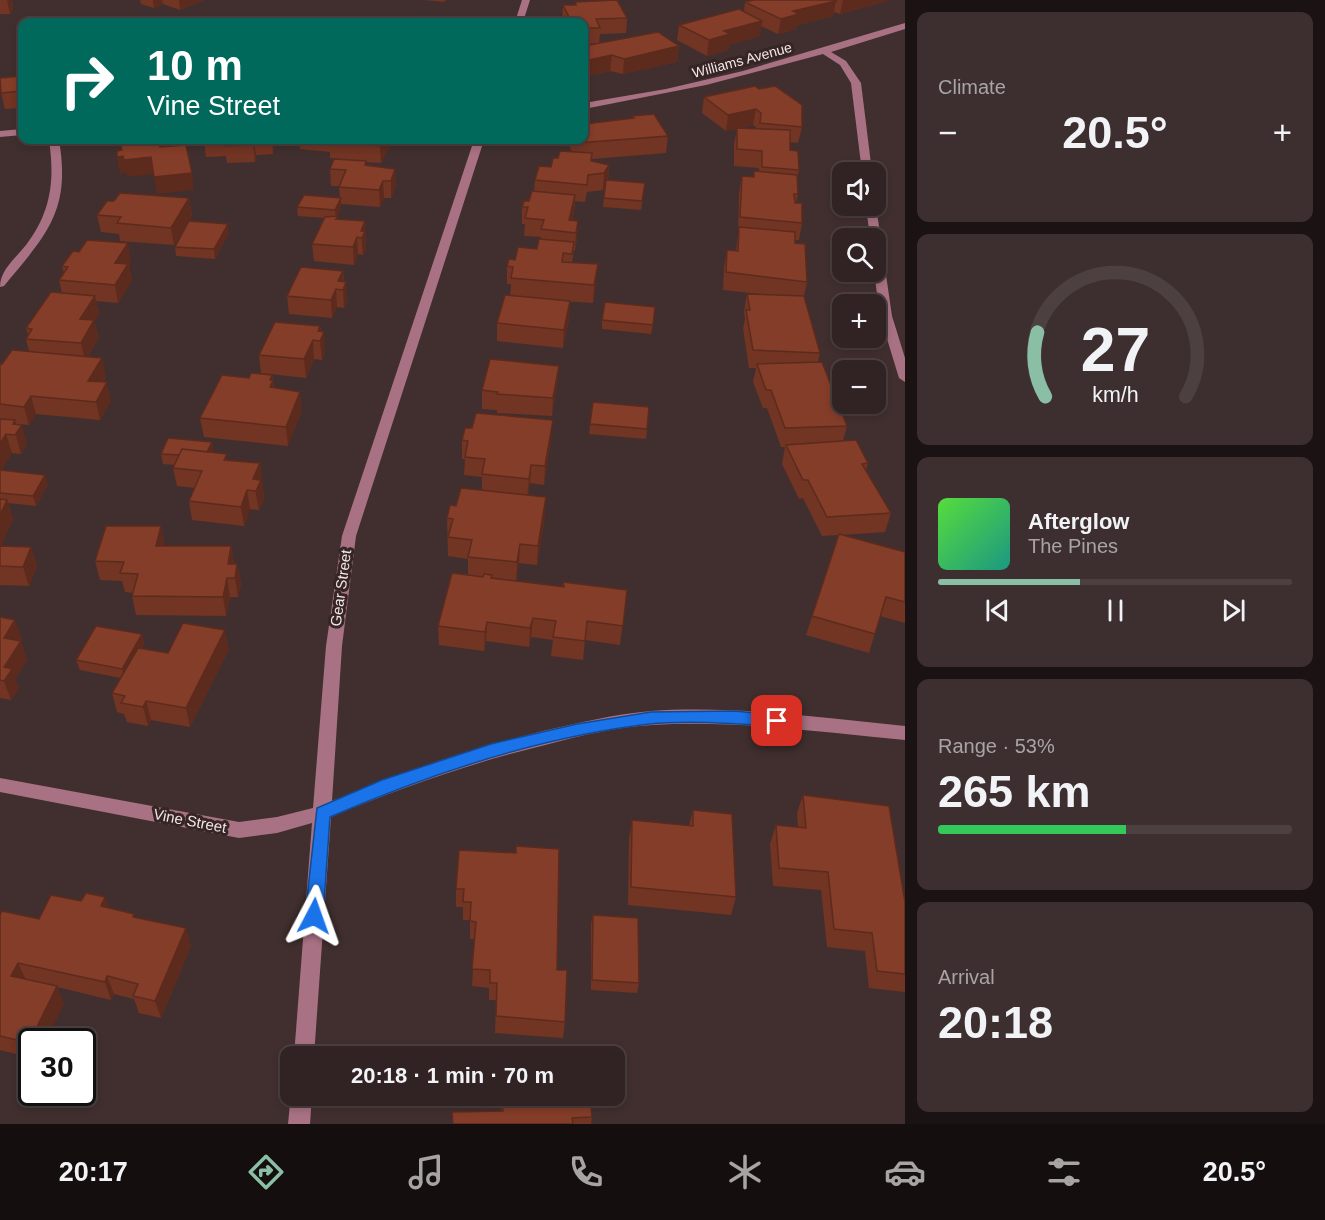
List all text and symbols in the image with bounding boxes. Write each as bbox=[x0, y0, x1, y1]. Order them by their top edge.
street label: Williams Avenue bbox=[690, 39, 794, 81]
icon: right bbox=[48, 42, 126, 120]
text: 10 m bbox=[147, 42, 243, 89]
text: Climate bbox=[938, 76, 1006, 98]
text: Vine Street bbox=[147, 91, 280, 121]
text: 20.5° bbox=[1062, 107, 1168, 158]
text: − bbox=[938, 114, 957, 151]
text: + bbox=[1273, 114, 1292, 151]
map controls bbox=[832, 162, 886, 414]
button: sound bbox=[832, 162, 886, 216]
button: search bbox=[832, 228, 886, 282]
button: + bbox=[832, 294, 886, 348]
text: 27 bbox=[1080, 315, 1150, 384]
button: − bbox=[832, 360, 886, 414]
text: km/h bbox=[1092, 383, 1138, 407]
text: Afterglow bbox=[1028, 509, 1129, 534]
text: The Pines bbox=[1028, 535, 1118, 557]
street label: Gear Street bbox=[327, 548, 354, 628]
icon: previous bbox=[981, 594, 1014, 627]
icon: pause bbox=[1099, 594, 1132, 627]
icon: next bbox=[1217, 594, 1250, 627]
pin bbox=[751, 695, 802, 746]
icon: arrive bbox=[760, 704, 793, 737]
text: Range · 53% bbox=[938, 735, 1055, 757]
text: 265 km bbox=[938, 766, 1091, 817]
street label: Vine Street bbox=[152, 805, 229, 836]
position arrow bbox=[282, 884, 346, 948]
text: Arrival bbox=[938, 966, 995, 988]
text: 20:18 bbox=[938, 997, 1053, 1048]
speed limit sign: 30 bbox=[18, 1028, 96, 1106]
text: 20:18 · 1 min · 70 m bbox=[351, 1063, 554, 1088]
icon: directions bbox=[245, 1151, 287, 1193]
icon: music bbox=[405, 1151, 447, 1193]
icon: phone bbox=[565, 1151, 607, 1193]
icon: climate bbox=[724, 1151, 766, 1193]
icon: car bbox=[884, 1151, 926, 1193]
icon: filters bbox=[1043, 1151, 1085, 1193]
text: 20:17 bbox=[59, 1157, 128, 1187]
text: 20.5° bbox=[1203, 1157, 1266, 1187]

